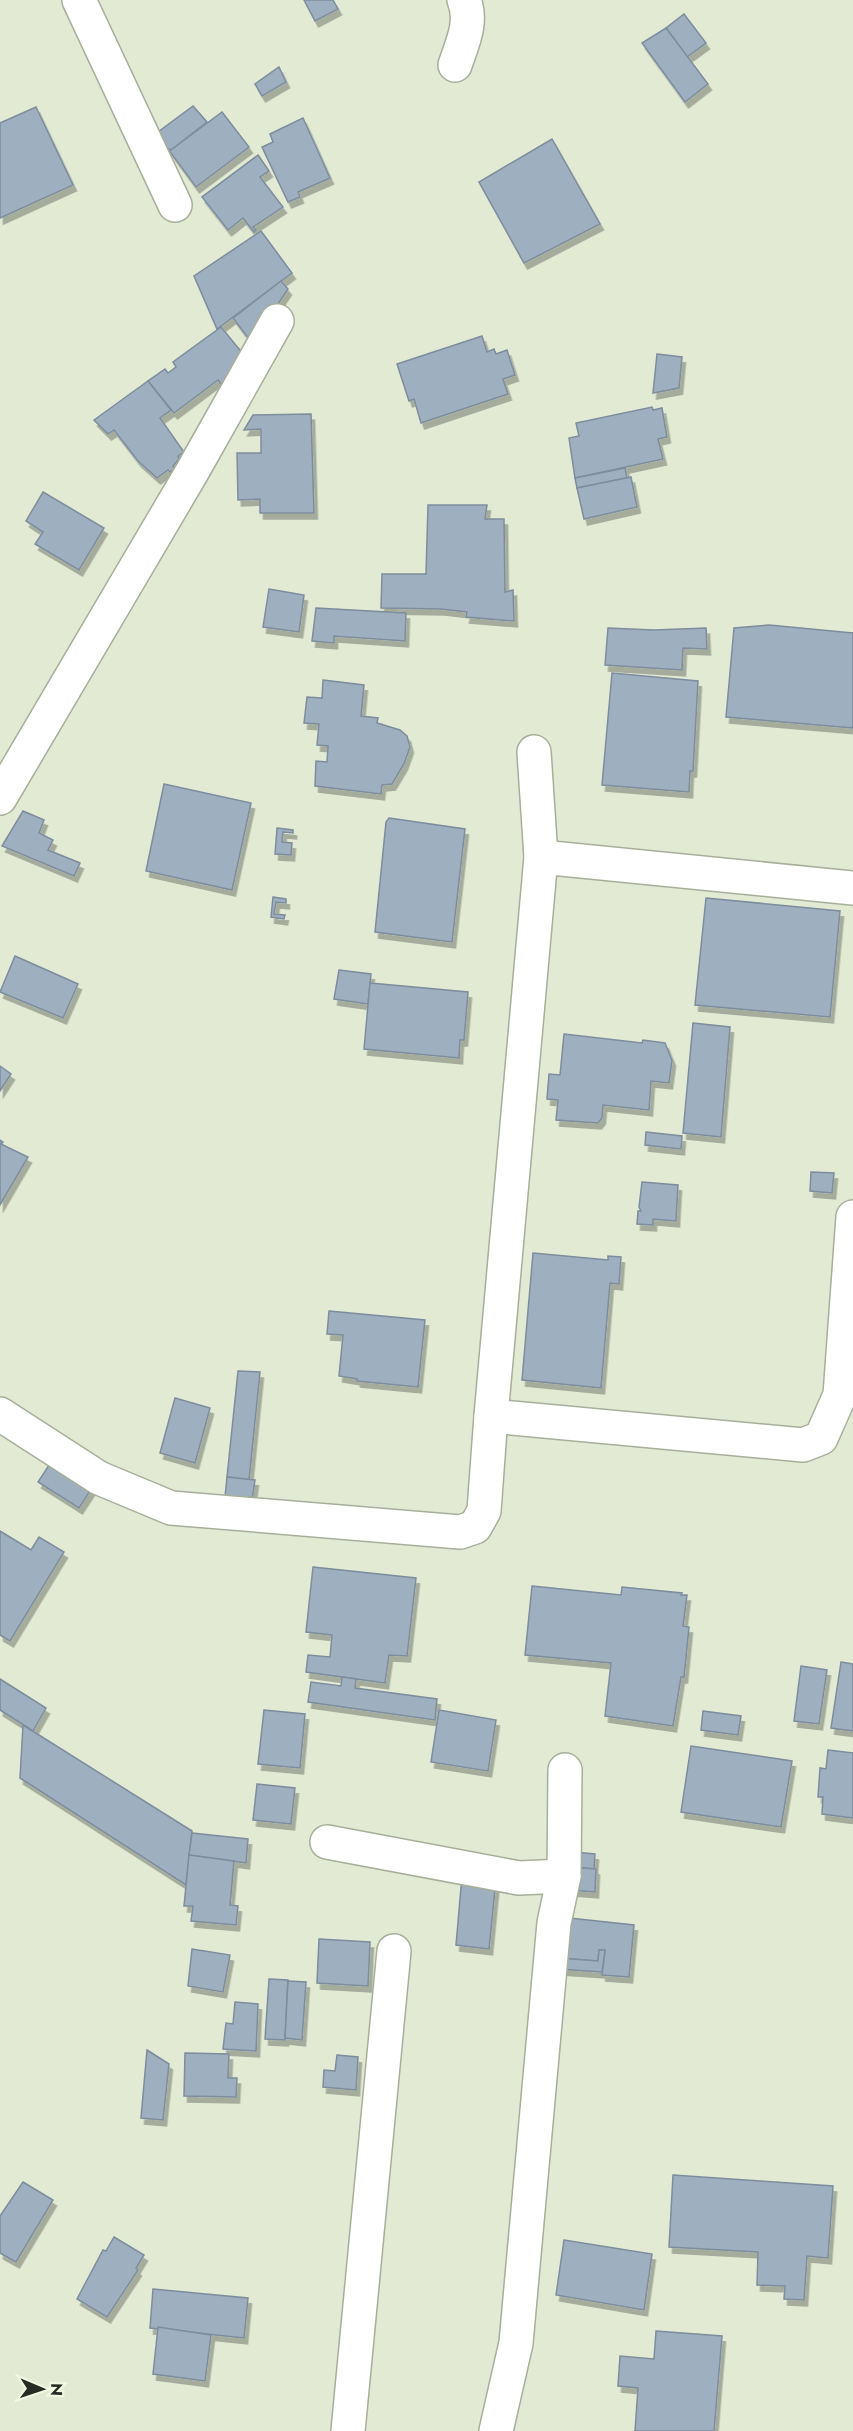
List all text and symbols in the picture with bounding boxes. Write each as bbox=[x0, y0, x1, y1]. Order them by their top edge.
north arrow bbox=[12, 2359, 72, 2419]
text: N bbox=[45, 2383, 68, 2396]

